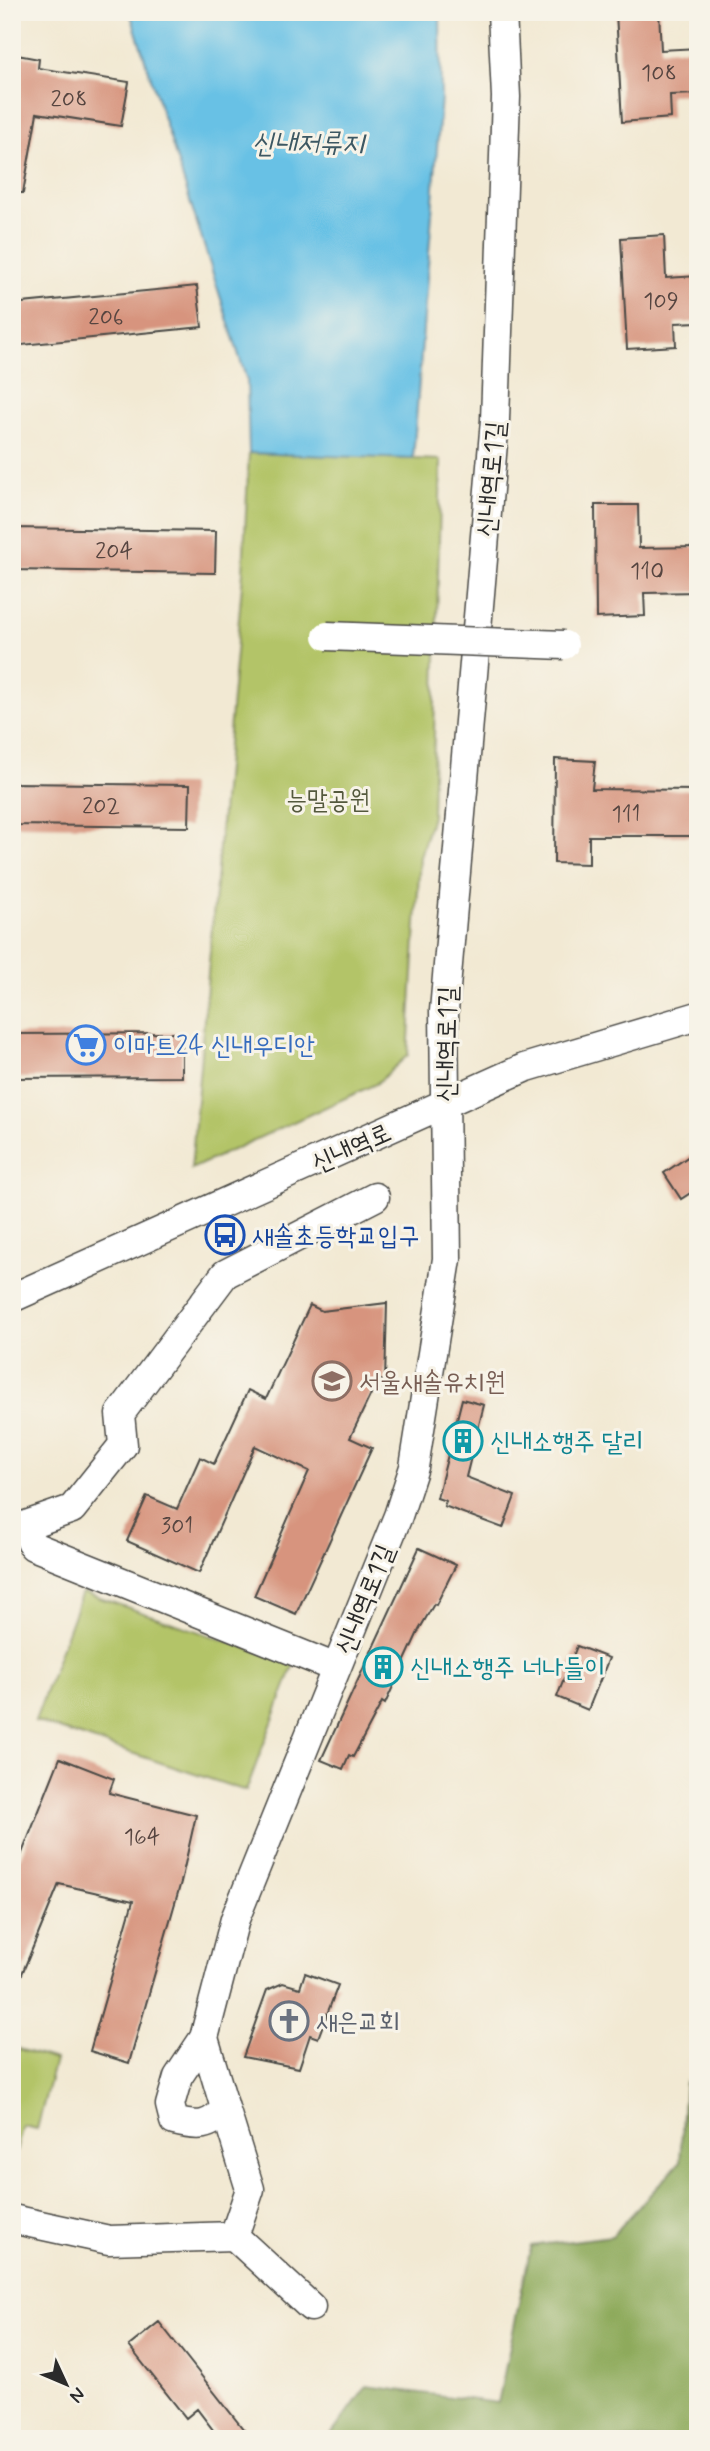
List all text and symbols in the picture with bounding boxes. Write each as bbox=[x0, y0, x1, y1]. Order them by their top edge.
house number: 108 bbox=[641, 59, 677, 89]
house number: 208 bbox=[51, 85, 87, 115]
water label: 신내저류지 bbox=[252, 126, 367, 163]
house number: 109 bbox=[643, 287, 679, 317]
house number: 206 bbox=[88, 303, 124, 333]
street label: 신내역로1길 bbox=[470, 420, 514, 539]
house number: 204 bbox=[95, 537, 133, 567]
house number: 110 bbox=[630, 557, 664, 587]
park label: 능말공원 bbox=[286, 784, 370, 818]
house number: 202 bbox=[82, 792, 120, 822]
house number: 111 bbox=[611, 800, 641, 830]
street label: 신내역로1길 bbox=[430, 986, 466, 1102]
supermarket icon: 이마트24 신내우디안 bbox=[65, 1024, 107, 1066]
place label: 이마트24 신내우디안 bbox=[113, 1030, 315, 1064]
street label: 신내역로 bbox=[307, 1116, 397, 1181]
bus stop icon: 새솔초등학교입구 bbox=[204, 1214, 246, 1256]
place label: 새솔초등학교입구 bbox=[252, 1220, 419, 1254]
school or university icon: 서울새솔유치원 bbox=[311, 1360, 353, 1402]
place label: 서울새솔유치원 bbox=[359, 1366, 505, 1400]
building icon: 신내소행주 달리 bbox=[442, 1420, 484, 1462]
place label: 신내소행주 달리 bbox=[490, 1426, 643, 1460]
house number: 301 bbox=[161, 1512, 193, 1542]
street label: 신내역로1길 bbox=[328, 1539, 403, 1660]
building icon: 신내소행주 너나들이 bbox=[362, 1646, 404, 1688]
place label: 신내소행주 너나들이 bbox=[410, 1652, 605, 1686]
house number: 164 bbox=[124, 1823, 160, 1853]
church icon: 새은교회 bbox=[268, 2000, 310, 2042]
place label: 새은교회 bbox=[316, 2006, 400, 2040]
north arrow bbox=[32, 2350, 102, 2420]
text: N bbox=[64, 2382, 91, 2408]

